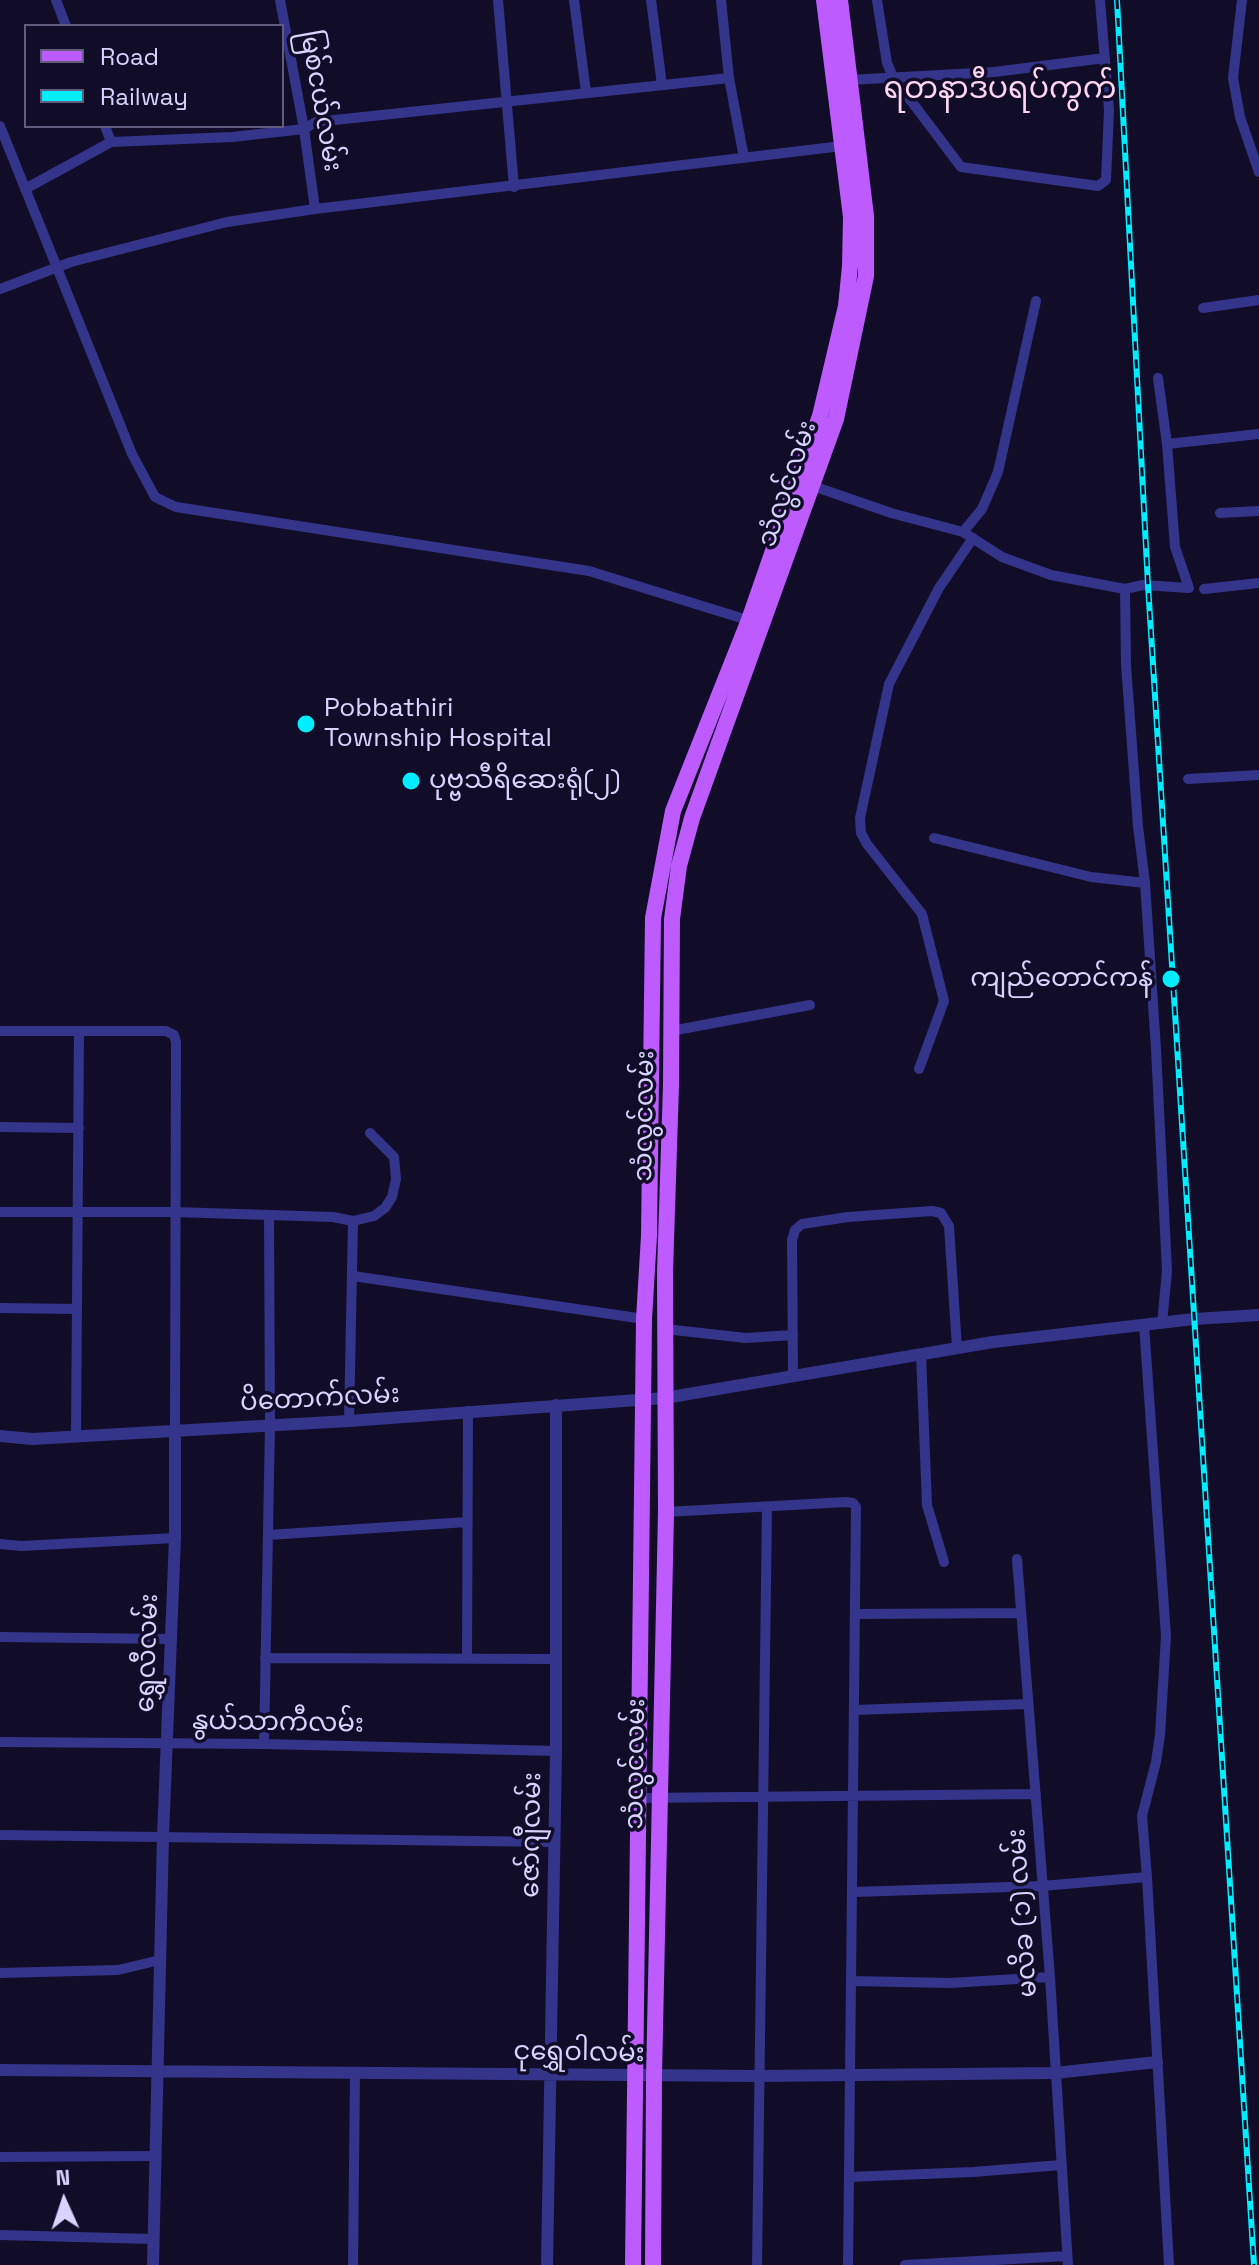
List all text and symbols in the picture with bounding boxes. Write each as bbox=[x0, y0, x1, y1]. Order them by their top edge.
legend bbox=[24, 24, 284, 128]
street label: မြစ်ငယ်လမ်း bbox=[292, 28, 348, 174]
text: Road bbox=[100, 41, 159, 72]
district label: ရတနာဒီပရပ်ကွက် bbox=[883, 72, 1117, 108]
text: Railway bbox=[100, 81, 188, 112]
street label: သံလွင်လမ်း bbox=[752, 417, 824, 551]
place label: Pobbathiri Township Hospital bbox=[324, 693, 552, 754]
marker: Pobbathiri Township Hospital bbox=[295, 713, 317, 735]
place label: ပုဗ္ဗသီရိဆေးရုံ(၂) bbox=[429, 765, 621, 797]
marker: ပုဗ္ဗသီရိဆေးရုံ(၂) bbox=[400, 770, 422, 792]
place label: ကျည်တောင်ကန် bbox=[970, 963, 1153, 995]
marker: ကျည်တောင်ကန် bbox=[1160, 968, 1182, 990]
street label: သံလွင်လမ်း bbox=[628, 1050, 662, 1182]
street label: ပိတောက်လမ်း bbox=[239, 1379, 401, 1419]
street label: ရွှေလီလမ်း bbox=[130, 1593, 166, 1713]
street label: သံလွင်လမ်း bbox=[619, 1698, 653, 1830]
street label: နွယ်သာကီလမ်း bbox=[192, 1706, 364, 1740]
street label: ဇော်ဂျီလမ်း bbox=[515, 1772, 549, 1898]
street label: မလိခ (၁) လမ်း bbox=[1002, 1827, 1044, 1999]
street label: ငုရွှေဝါလမ်း bbox=[513, 2036, 645, 2070]
north arrow bbox=[24, 2161, 104, 2241]
text: N bbox=[55, 2163, 71, 2191]

